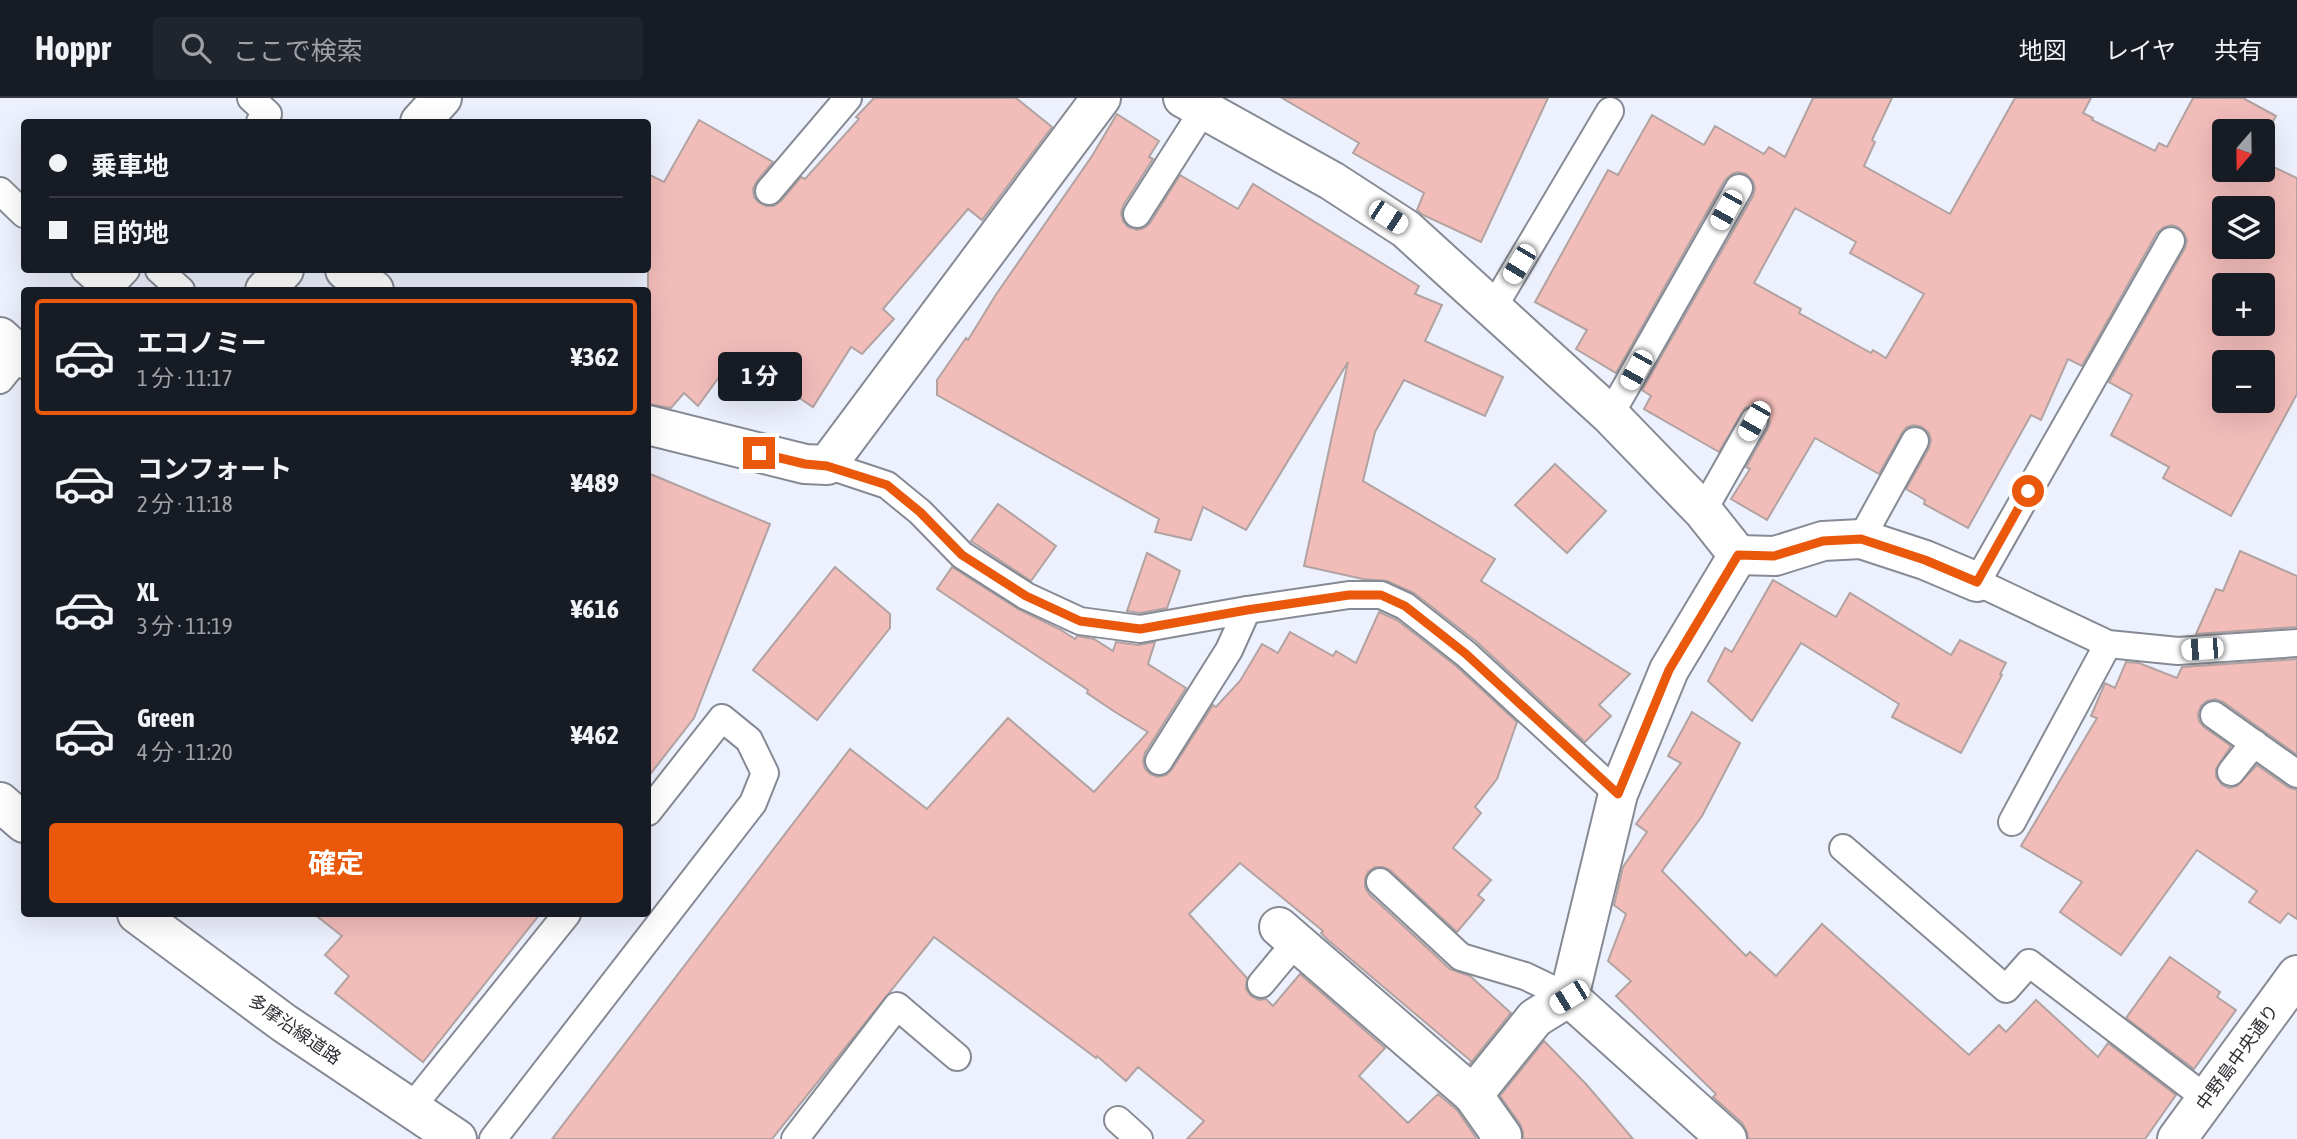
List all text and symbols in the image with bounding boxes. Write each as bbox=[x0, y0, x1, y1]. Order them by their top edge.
search box bbox=[153, 17, 643, 80]
text: Hoppr bbox=[35, 29, 111, 67]
icon: search bbox=[177, 29, 215, 67]
text: ここで検索 bbox=[233, 36, 363, 66]
text: 地図 bbox=[2019, 37, 2067, 64]
text: レイヤ bbox=[2105, 37, 2176, 64]
text: 共有 bbox=[2214, 37, 2262, 64]
north arrow bbox=[2212, 119, 2275, 182]
map controls bbox=[2212, 119, 2275, 413]
text: 乗車地 bbox=[91, 151, 169, 181]
car bbox=[1707, 187, 1746, 233]
button: layers bbox=[2212, 196, 2275, 259]
car bbox=[1365, 197, 1412, 237]
text: 目的地 bbox=[91, 218, 169, 248]
car bbox=[1500, 241, 1539, 287]
button: + bbox=[2212, 273, 2275, 336]
icon: car bbox=[53, 326, 116, 389]
text: エコノミー bbox=[137, 328, 267, 358]
text: ¥362 bbox=[571, 342, 619, 372]
car bbox=[1617, 347, 1656, 393]
button: − bbox=[2212, 350, 2275, 413]
callout: 1 分 bbox=[717, 352, 801, 400]
text: 1 分 bbox=[742, 363, 778, 389]
text: 1 分 · 11:17 bbox=[137, 365, 233, 391]
car bbox=[1735, 398, 1774, 444]
route end bbox=[743, 437, 775, 469]
icon: car bbox=[53, 452, 116, 515]
text: コンフォート bbox=[137, 454, 292, 484]
text: ¥489 bbox=[571, 468, 619, 498]
route start bbox=[2012, 475, 2044, 507]
text: 2 分 · 11:18 bbox=[137, 491, 233, 517]
text: XL bbox=[137, 577, 159, 607]
icon: car bbox=[53, 578, 116, 641]
text: ¥616 bbox=[571, 594, 619, 624]
text: 3 分 · 11:19 bbox=[137, 613, 233, 639]
car bbox=[2181, 637, 2224, 661]
text: Green bbox=[137, 703, 195, 733]
icon: car bbox=[53, 704, 116, 767]
text: ¥462 bbox=[571, 720, 619, 750]
text: 4 分 · 11:20 bbox=[137, 739, 233, 765]
button: 確定 bbox=[49, 823, 623, 903]
car bbox=[1546, 977, 1593, 1017]
street label: 多摩沿線道路 bbox=[245, 989, 345, 1069]
street label: 中野島中央通り bbox=[2191, 1000, 2283, 1114]

